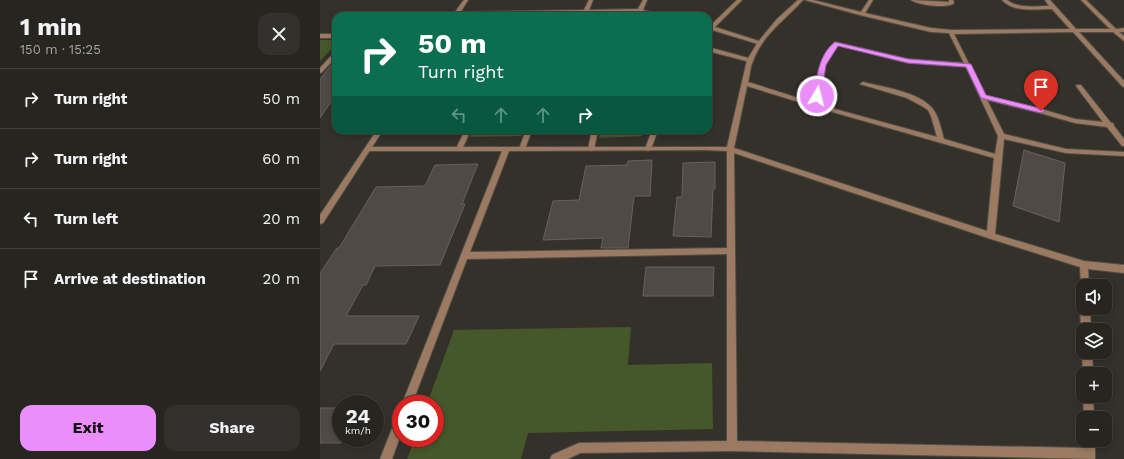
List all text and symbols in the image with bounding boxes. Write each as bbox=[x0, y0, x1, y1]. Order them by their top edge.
text: 1 min bbox=[20, 13, 82, 41]
button: close bbox=[258, 13, 300, 55]
text: 50 m bbox=[418, 27, 487, 60]
icon: right bbox=[352, 28, 404, 80]
text: 150 m · 15:25 bbox=[20, 42, 101, 57]
text: Turn right bbox=[418, 61, 504, 82]
pin bbox=[1024, 70, 1058, 111]
position arrow bbox=[796, 75, 838, 117]
icon: arrive bbox=[1030, 76, 1052, 98]
icon: right bbox=[20, 88, 42, 110]
text: Turn right bbox=[54, 90, 127, 108]
text: 50 m bbox=[263, 90, 300, 108]
icon: left bbox=[448, 104, 470, 126]
icon: ahead bbox=[490, 104, 512, 126]
icon: ahead bbox=[532, 104, 554, 126]
icon: right bbox=[574, 104, 596, 126]
icon: right bbox=[20, 148, 42, 170]
text: Turn right bbox=[54, 150, 127, 168]
text: 60 m bbox=[262, 150, 300, 168]
icon: left bbox=[20, 208, 42, 230]
text: Turn left bbox=[54, 210, 118, 228]
text: 20 m bbox=[263, 210, 300, 228]
icon: arrive bbox=[20, 268, 42, 290]
text: Arrive at destination bbox=[54, 270, 206, 288]
text: 20 m bbox=[263, 270, 300, 288]
map controls bbox=[1076, 279, 1112, 447]
button: sound bbox=[1076, 279, 1112, 315]
button: layers bbox=[1076, 323, 1112, 359]
button: + bbox=[1076, 367, 1112, 403]
speed limit sign: 30 bbox=[392, 395, 444, 447]
text: 24 bbox=[346, 404, 370, 428]
button: Exit bbox=[20, 405, 156, 451]
button: Share bbox=[164, 405, 300, 451]
button: − bbox=[1076, 411, 1112, 447]
text: km/h bbox=[345, 425, 371, 436]

